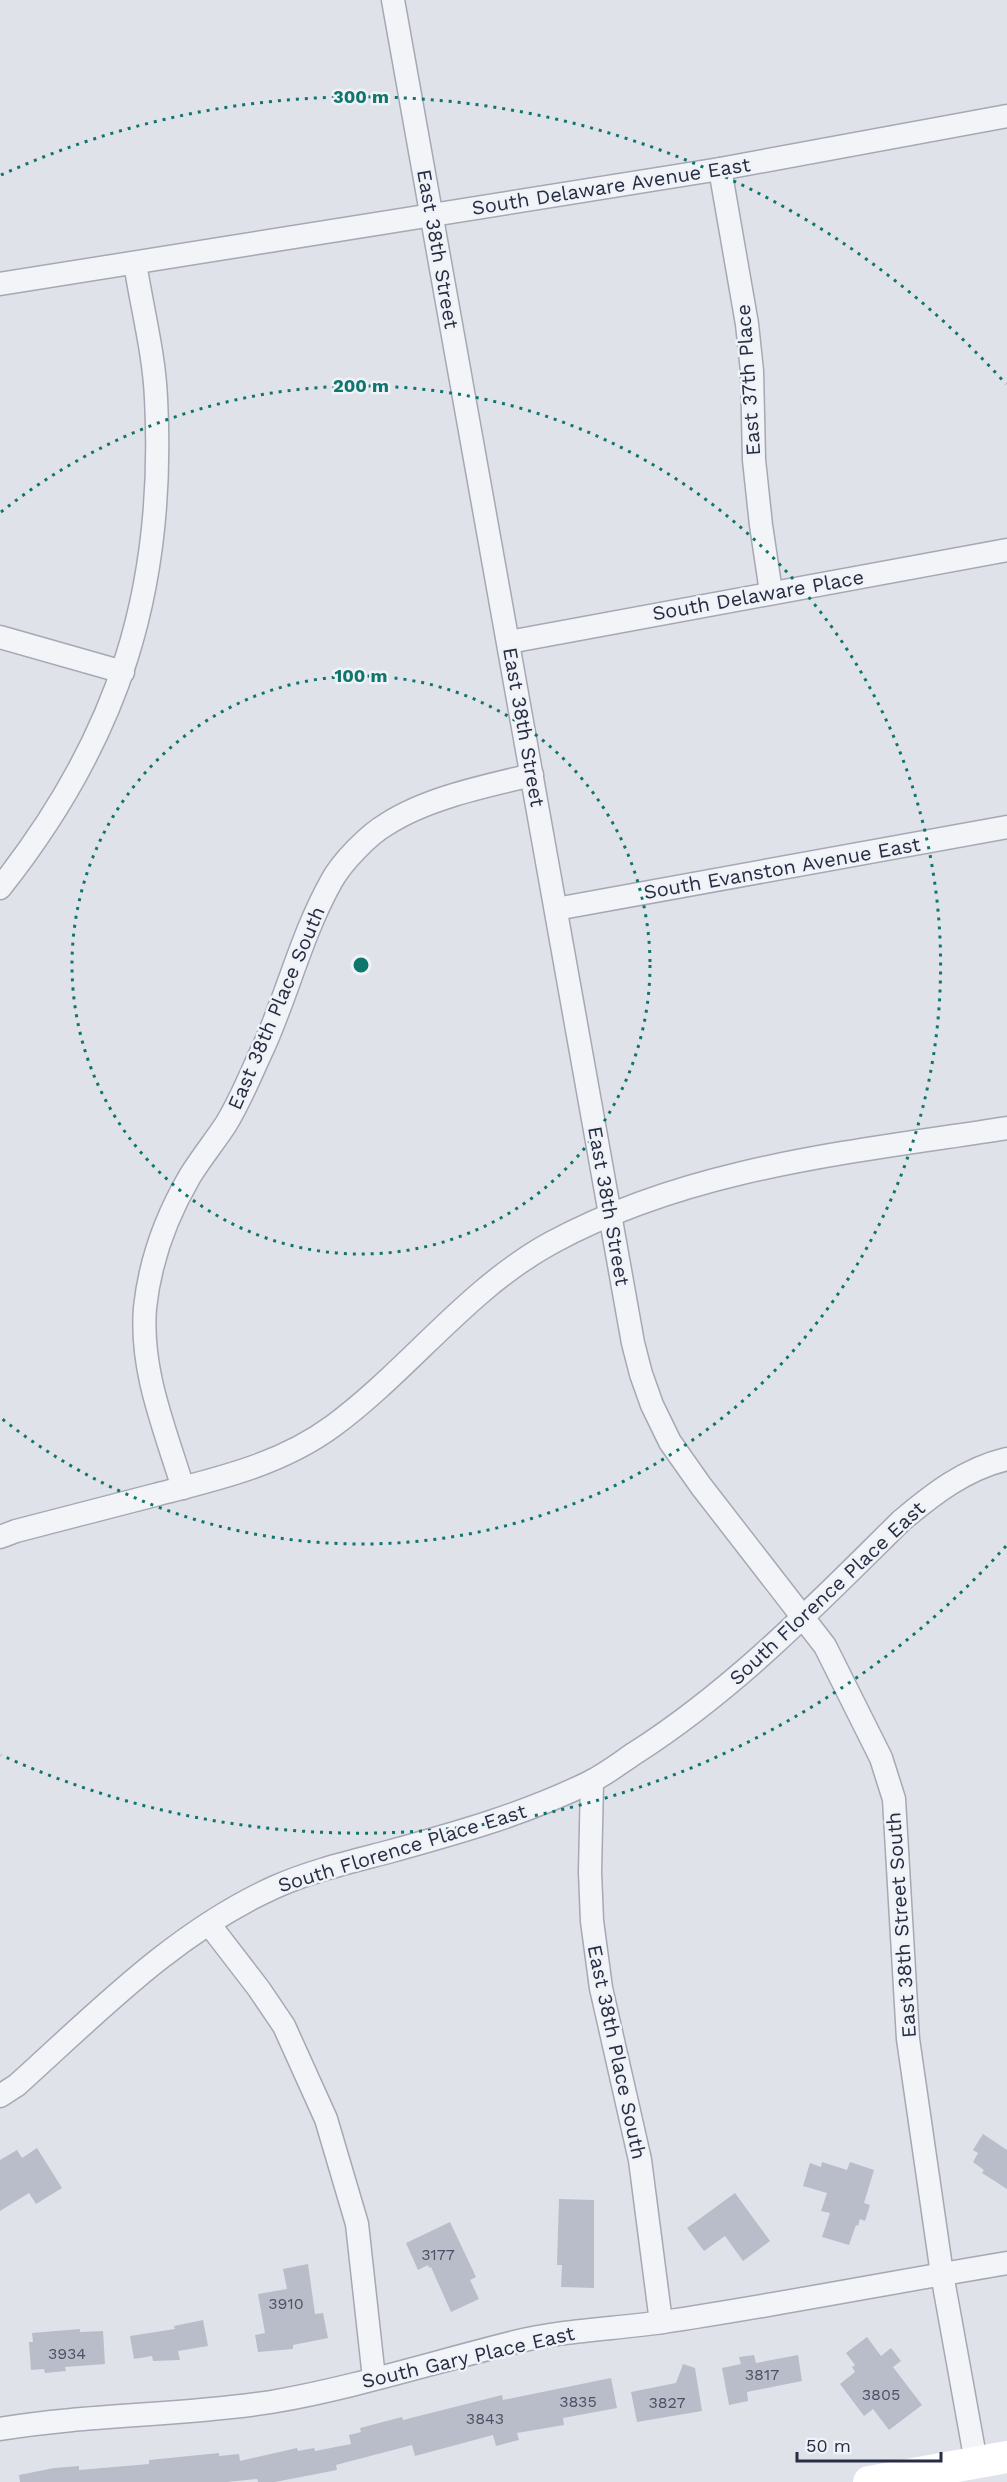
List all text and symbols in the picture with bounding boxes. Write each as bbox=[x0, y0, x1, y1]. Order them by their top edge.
text: 300 m bbox=[333, 86, 389, 107]
street label: South Delaware Avenue East bbox=[470, 152, 753, 220]
street label: East 38th Street bbox=[412, 167, 464, 331]
street label: East 37th Place bbox=[731, 303, 765, 457]
text: 200 m bbox=[333, 375, 389, 396]
street label: South Delaware Place bbox=[650, 565, 866, 625]
street label: East 38th Street bbox=[498, 645, 550, 809]
text: 100 m bbox=[334, 665, 388, 686]
street label: South Evanston Avenue East bbox=[642, 832, 923, 904]
street label: East 38th Place South bbox=[222, 903, 330, 1113]
centre of rings bbox=[351, 955, 371, 975]
street label: East 38th Street bbox=[583, 1124, 635, 1288]
street label: South Florence Place East bbox=[724, 1496, 930, 1690]
street label: South Florence Place East bbox=[275, 1799, 530, 1897]
street label: East 38th Street South bbox=[881, 1811, 921, 2039]
street label: East 38th Place South bbox=[583, 1943, 651, 2161]
house number: 3177 bbox=[421, 2245, 455, 2264]
house number: 3910 bbox=[268, 2294, 304, 2313]
street label: South Gary Place East bbox=[359, 2321, 577, 2393]
house number: 3934 bbox=[48, 2344, 86, 2363]
house number: 3817 bbox=[745, 2365, 779, 2384]
house number: 3805 bbox=[862, 2385, 900, 2404]
house number: 3835 bbox=[559, 2392, 597, 2411]
house number: 3827 bbox=[648, 2393, 686, 2412]
house number: 3843 bbox=[466, 2409, 504, 2428]
scale bar bbox=[797, 2425, 941, 2463]
text: 50 m bbox=[806, 2435, 851, 2456]

